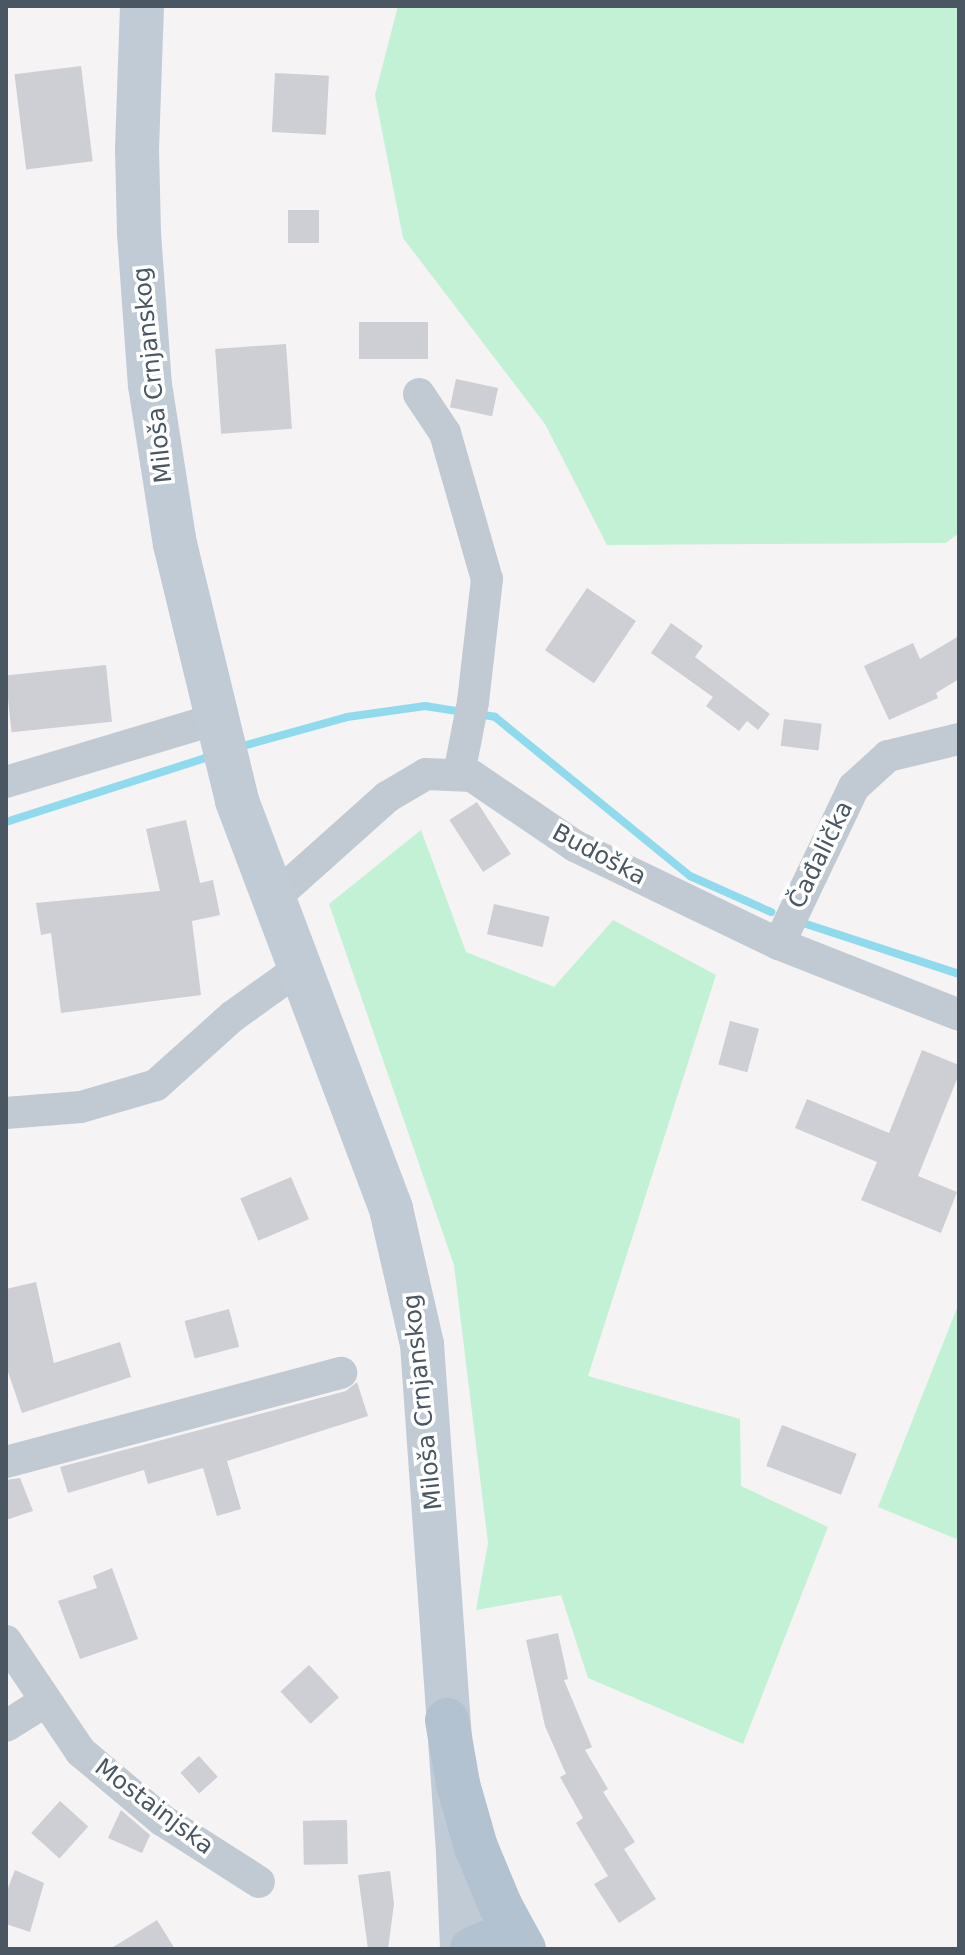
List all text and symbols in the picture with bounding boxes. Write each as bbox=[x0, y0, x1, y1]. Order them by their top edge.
street label: Miloša Crnjanskog bbox=[127, 266, 179, 484]
street label: Čađalička bbox=[783, 797, 859, 913]
street label: Budoška bbox=[547, 818, 651, 892]
street label: Miloša Crnjanskog bbox=[397, 1293, 449, 1511]
street label: Mostainjska bbox=[89, 1753, 219, 1861]

